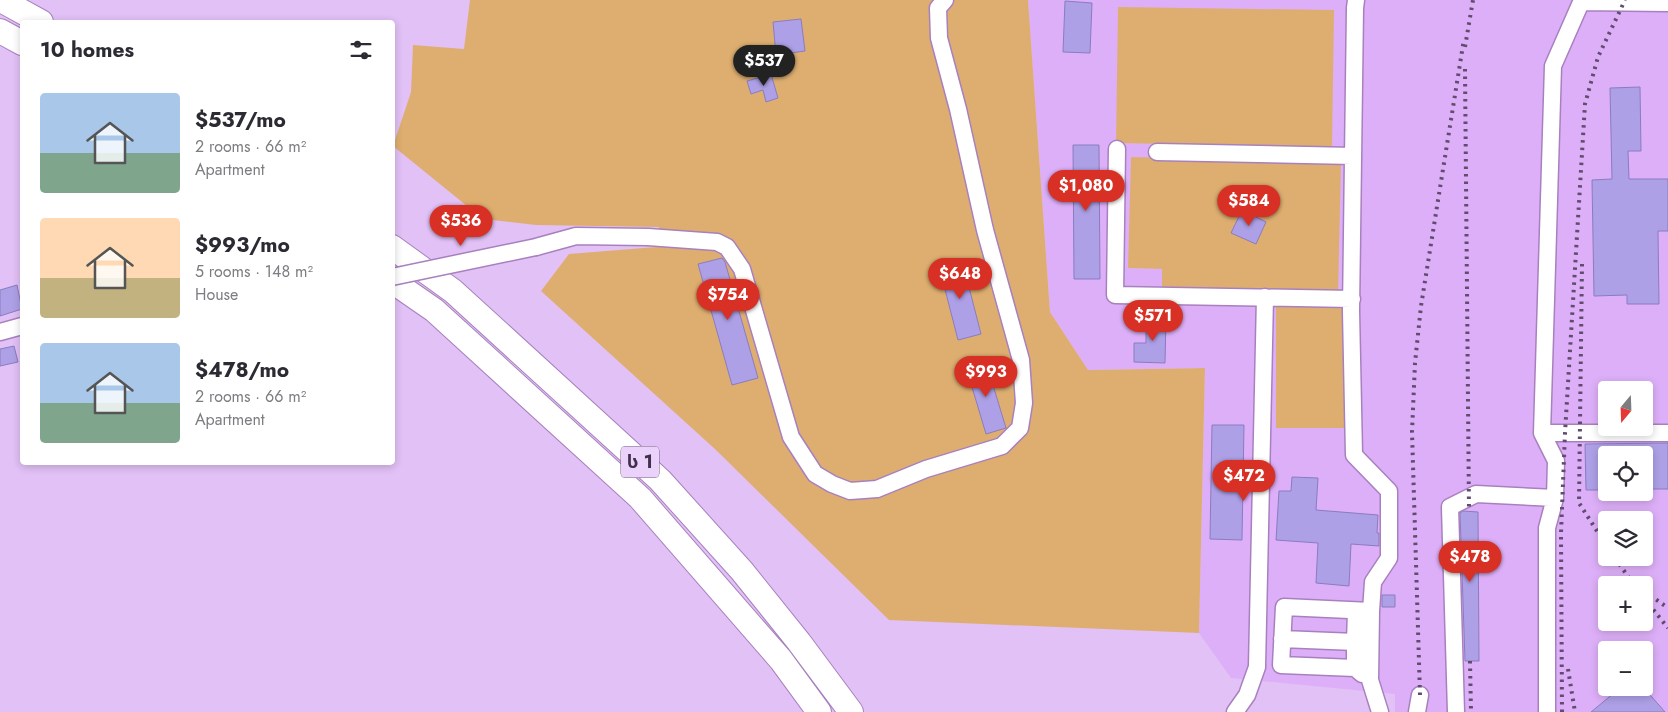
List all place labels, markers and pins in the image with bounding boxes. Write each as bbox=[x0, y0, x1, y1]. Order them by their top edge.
pin: $537 bbox=[734, 44, 794, 87]
pin: $1,080 bbox=[1045, 170, 1127, 212]
pin: $584 bbox=[1219, 184, 1279, 227]
pin: $536 bbox=[431, 204, 491, 247]
pin: $648 bbox=[930, 258, 990, 300]
pin: $754 bbox=[698, 278, 758, 321]
pin: $571 bbox=[1123, 300, 1183, 342]
pin: $993 bbox=[956, 356, 1016, 398]
pin: $472 bbox=[1214, 460, 1274, 502]
pin: $478 bbox=[1440, 540, 1500, 583]

